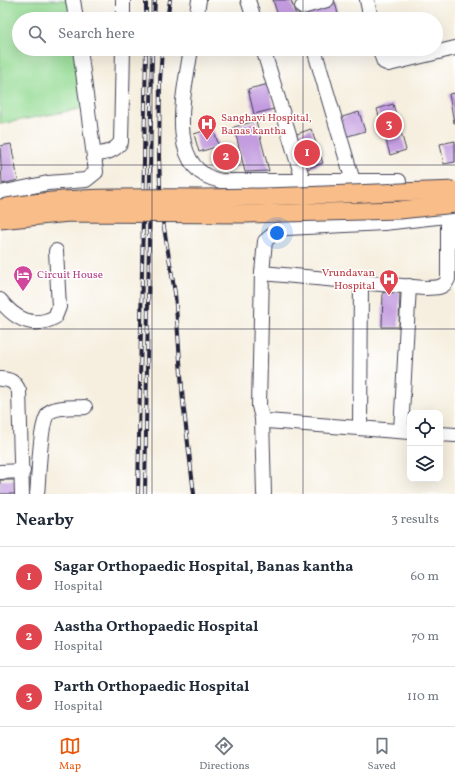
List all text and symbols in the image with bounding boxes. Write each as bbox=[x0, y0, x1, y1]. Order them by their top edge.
search box bbox=[12, 12, 443, 56]
icon: search bbox=[26, 23, 48, 45]
text: Search here bbox=[58, 24, 135, 45]
pin: 3 bbox=[376, 110, 402, 140]
place label: Sanghavi Hospital, Banas kantha bbox=[221, 111, 312, 139]
hospital icon: Sanghavi Hospital, Banas kantha bbox=[196, 113, 218, 141]
pin: 1 bbox=[294, 138, 320, 168]
pin: 2 bbox=[213, 142, 239, 172]
your location bbox=[267, 223, 287, 243]
hotel icon: Circuit House bbox=[12, 264, 34, 292]
place label: Vrundavan Hospital bbox=[322, 266, 375, 294]
place label: Circuit House bbox=[37, 268, 103, 283]
hospital icon: Vrundavan Hospital bbox=[378, 268, 400, 296]
map controls bbox=[407, 410, 443, 482]
button: locate bbox=[407, 410, 443, 446]
button: layers bbox=[407, 446, 443, 482]
text: Nearby bbox=[16, 509, 74, 532]
text: 3 results bbox=[391, 511, 439, 529]
text: Sagar Orthopaedic Hospital, Banas kantha bbox=[54, 557, 353, 578]
text: 1 bbox=[26, 568, 32, 586]
text: 60 m bbox=[411, 568, 439, 586]
text: Hospital bbox=[54, 578, 103, 596]
text: Aastha Orthopaedic Hospital bbox=[54, 617, 258, 638]
text: 2 bbox=[26, 628, 32, 646]
text: 70 m bbox=[411, 628, 439, 646]
text: Hospital bbox=[54, 638, 103, 656]
text: Parth Orthopaedic Hospital bbox=[54, 677, 249, 698]
text: 3 bbox=[26, 688, 32, 706]
text: 110 m bbox=[407, 688, 439, 706]
text: Hospital bbox=[54, 698, 103, 716]
tab: Map bbox=[59, 735, 81, 774]
tab: Directions bbox=[199, 735, 250, 774]
tab: Saved bbox=[368, 735, 396, 774]

